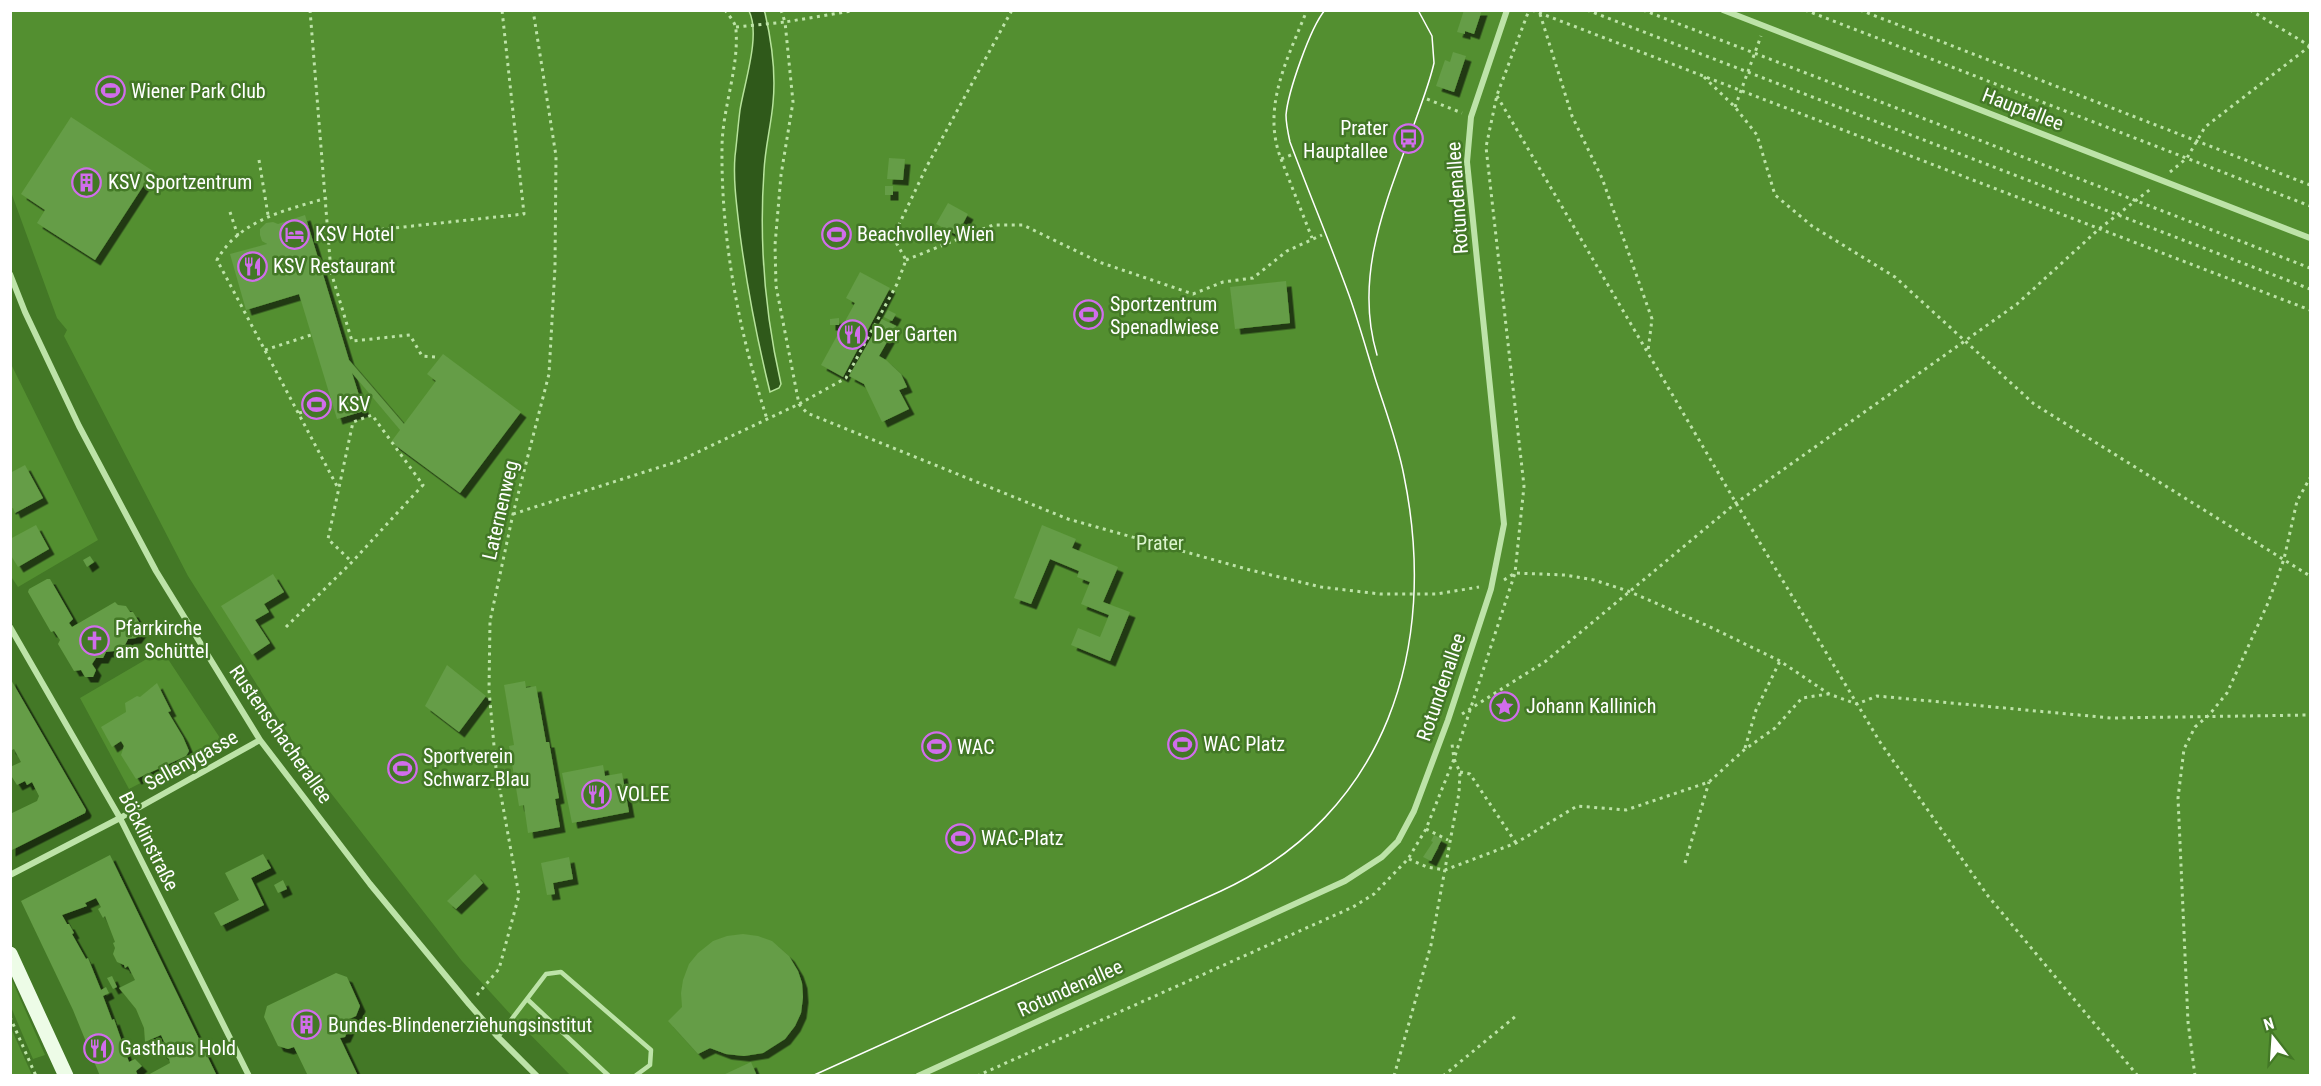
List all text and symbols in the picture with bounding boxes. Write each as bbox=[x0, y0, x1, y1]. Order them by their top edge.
sports icon: Wiener Park Club bbox=[94, 75, 126, 107]
place label: Wiener Park Club bbox=[131, 79, 266, 103]
street label: Hauptallee bbox=[1979, 83, 2067, 135]
place label: Prater Hauptallee bbox=[1303, 116, 1388, 163]
bus stop icon: Prater Hauptallee bbox=[1393, 123, 1425, 155]
street label: Rotundenallee bbox=[1441, 141, 1473, 255]
building icon: KSV Sportzentrum bbox=[71, 166, 103, 198]
place label: KSV Sportzentrum bbox=[108, 170, 252, 194]
hotel icon: KSV Hotel bbox=[278, 218, 310, 250]
sports icon: Beachvolley Wien bbox=[820, 218, 852, 250]
place label: KSV Hotel bbox=[315, 222, 394, 246]
place label: Beachvolley Wien bbox=[857, 222, 994, 246]
restaurant icon: KSV Restaurant bbox=[236, 250, 268, 282]
place label: KSV Restaurant bbox=[273, 254, 395, 278]
place label: Sportzentrum Spenadlwiese bbox=[1110, 292, 1219, 339]
sports icon: Sportzentrum Spenadlwiese bbox=[1073, 299, 1105, 331]
restaurant icon: Der Garten bbox=[836, 318, 868, 350]
place label: Der Garten bbox=[873, 322, 957, 346]
sports icon: KSV bbox=[301, 388, 333, 420]
place label: KSV bbox=[338, 392, 371, 416]
street label: Laternenweg bbox=[477, 458, 523, 562]
park label: Prater bbox=[1136, 531, 1184, 555]
place label: Pfarrkirche am Schüttel bbox=[115, 616, 209, 663]
church icon: Pfarrkirche am Schüttel bbox=[78, 624, 110, 656]
street label: Rotundenallee bbox=[1411, 630, 1471, 744]
street label: Rustenschacherallee bbox=[224, 660, 338, 808]
place icon: Johann Kallinich bbox=[1489, 690, 1521, 722]
place label: Johann Kallinich bbox=[1526, 694, 1656, 718]
street label: Sellenygasse bbox=[140, 724, 242, 796]
sports icon: WAC Platz bbox=[1166, 728, 1198, 760]
sports icon: WAC bbox=[920, 731, 952, 763]
place label: WAC Platz bbox=[1203, 732, 1285, 756]
place label: WAC bbox=[957, 735, 995, 759]
place label: Sportverein Schwarz-Blau bbox=[423, 744, 529, 791]
sports icon: Sportverein Schwarz-Blau bbox=[386, 752, 418, 784]
restaurant icon: VOLEE bbox=[580, 778, 612, 810]
place label: VOLEE bbox=[617, 782, 670, 806]
street label: Böcklinstraße bbox=[114, 787, 184, 895]
sports icon: WAC-Platz bbox=[944, 822, 976, 854]
place label: WAC-Platz bbox=[981, 826, 1064, 850]
street label: Rotundenallee bbox=[1014, 954, 1126, 1022]
north arrow bbox=[2243, 1008, 2303, 1068]
building icon: Bundes-Blindenerziehungsinstitut bbox=[291, 1009, 323, 1041]
place label: Bundes-Blindenerziehungsinstitut bbox=[328, 1013, 592, 1037]
text: N bbox=[2261, 1014, 2276, 1035]
restaurant icon: Gasthaus Hold bbox=[83, 1032, 115, 1064]
place label: Gasthaus Hold bbox=[120, 1036, 236, 1060]

